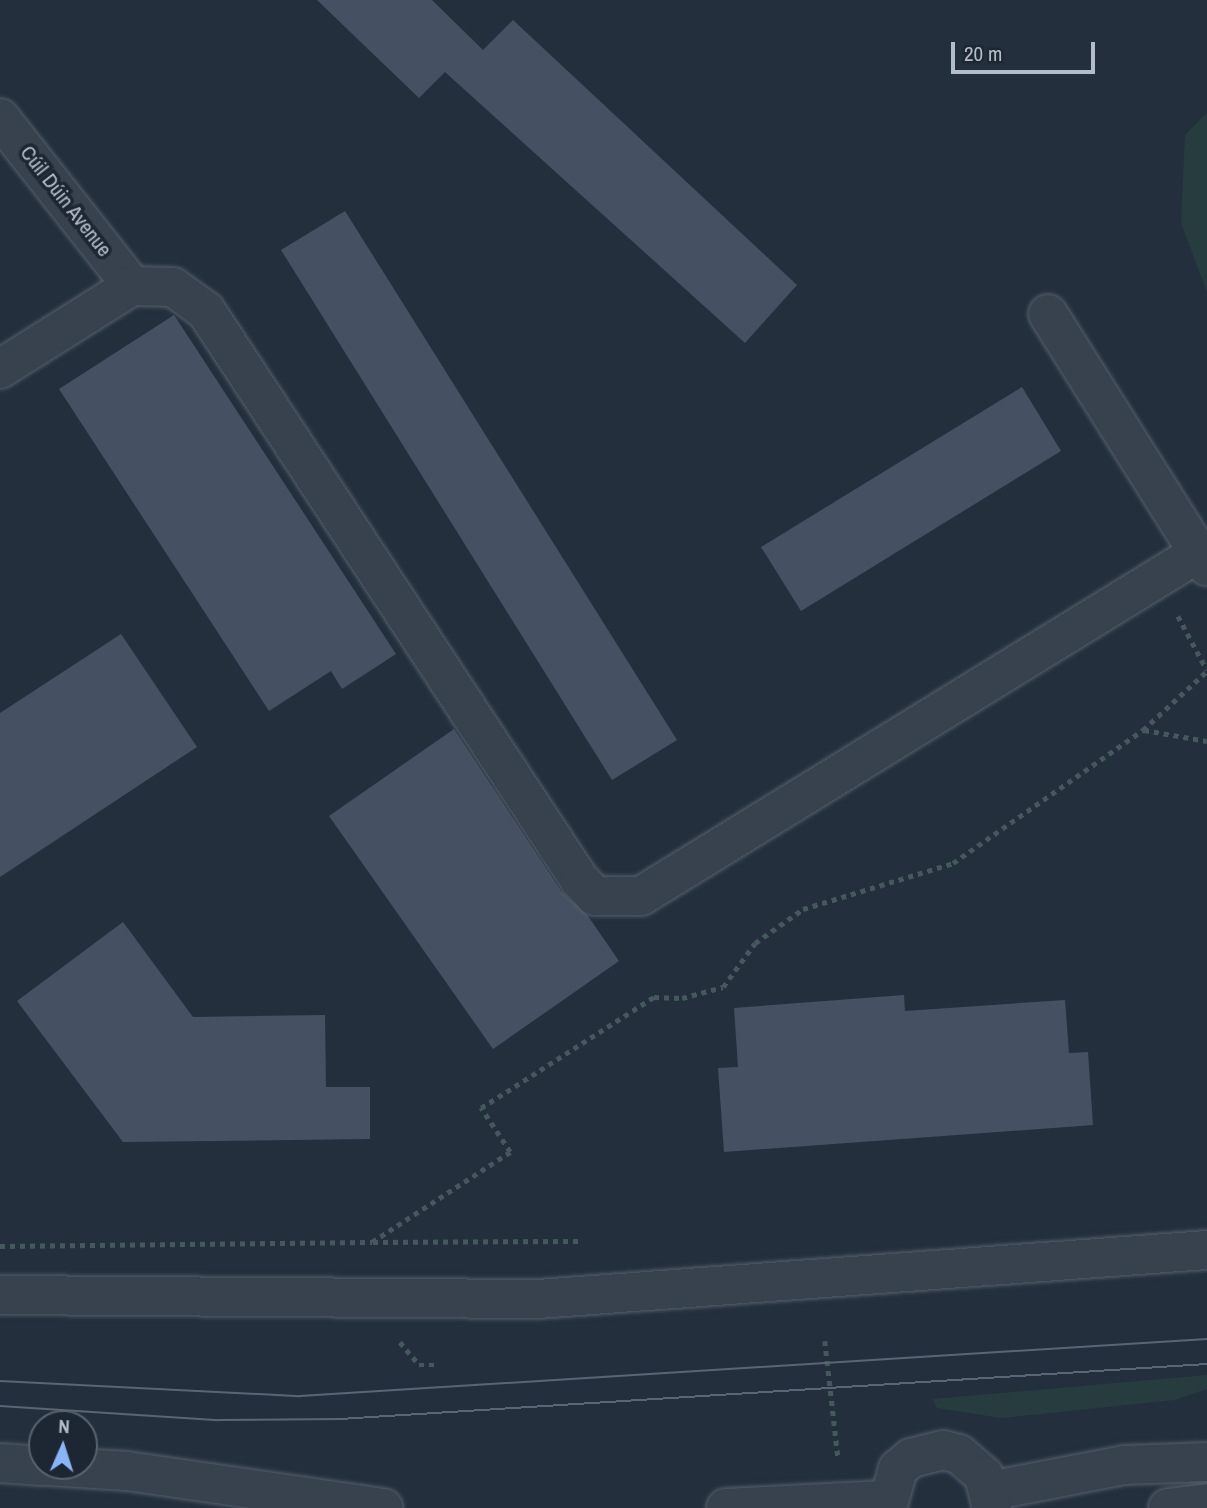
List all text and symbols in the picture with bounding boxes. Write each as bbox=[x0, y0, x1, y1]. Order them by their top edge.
scale bar bbox=[955, 28, 1098, 72]
text: 20 m bbox=[964, 39, 1002, 68]
street label: Cúil Dúin Avenue bbox=[15, 140, 117, 262]
north arrow bbox=[28, 1410, 98, 1480]
text: N bbox=[58, 1413, 70, 1439]

